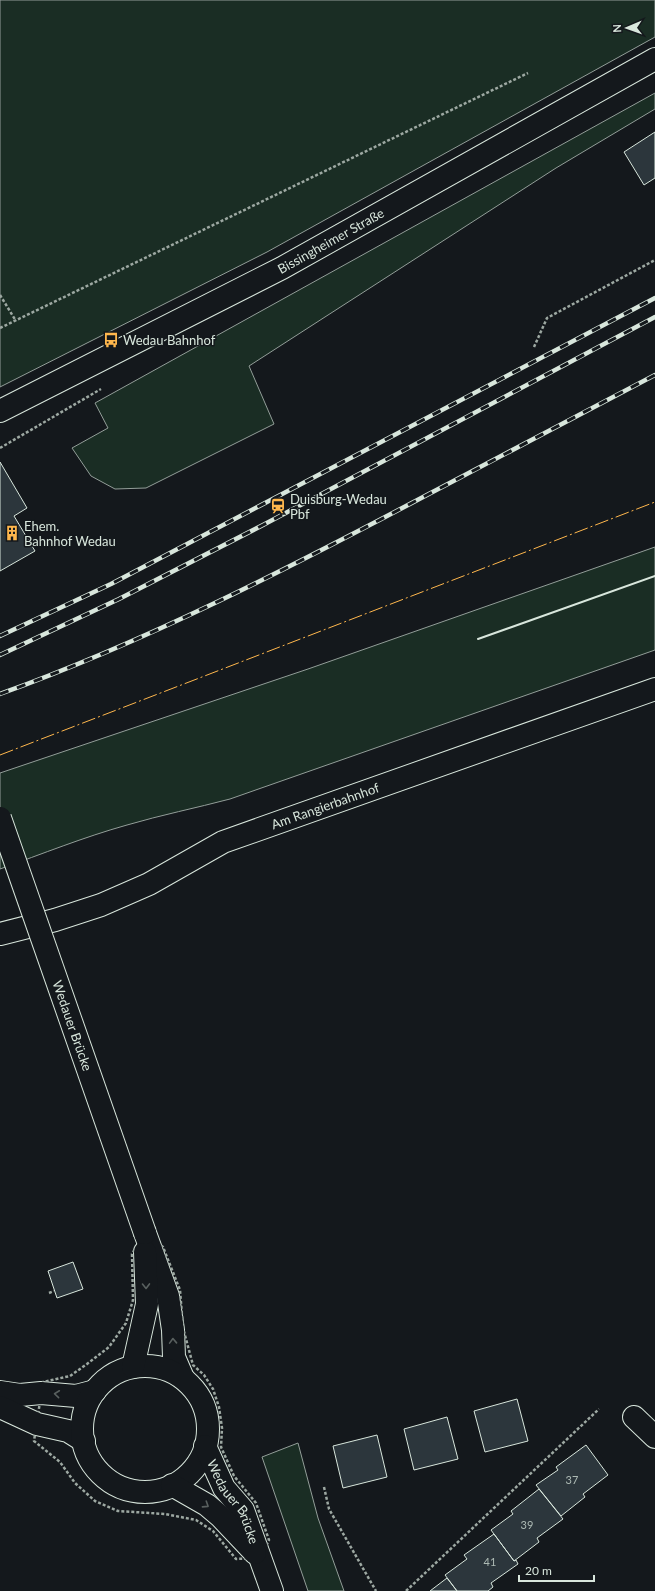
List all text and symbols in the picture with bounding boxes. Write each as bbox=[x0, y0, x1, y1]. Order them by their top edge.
north arrow bbox=[607, 8, 647, 48]
text: N bbox=[610, 24, 623, 33]
street label: Bissingheimer Straße bbox=[275, 204, 387, 277]
bus stop icon: Wedau Bahnhof bbox=[102, 331, 120, 349]
place label: Wedau Bahnhof bbox=[123, 332, 216, 348]
place label: Duisburg-Wedau Pbf bbox=[290, 491, 387, 522]
station icon: Duisburg-Wedau Pbf bbox=[269, 497, 287, 515]
place label: Ehem. Bahnhof Wedau bbox=[24, 518, 116, 549]
building icon: Ehem. Bahnhof Wedau bbox=[3, 524, 21, 542]
street label: Am Rangierbahnhof bbox=[269, 779, 382, 832]
street label: Wedauer Brücke bbox=[49, 978, 96, 1073]
one-way arrow bbox=[142, 1283, 150, 1289]
one-way arrow bbox=[169, 1338, 177, 1344]
one-way arrow bbox=[54, 1390, 60, 1399]
street label: Wedauer Brücke bbox=[204, 1457, 262, 1546]
house number: 37 bbox=[566, 1473, 578, 1486]
one-way arrow bbox=[201, 1500, 208, 1507]
house number: 39 bbox=[521, 1518, 533, 1531]
house number: 41 bbox=[484, 1555, 496, 1568]
scale bar bbox=[519, 1557, 594, 1583]
text: 20 m bbox=[525, 1563, 552, 1578]

